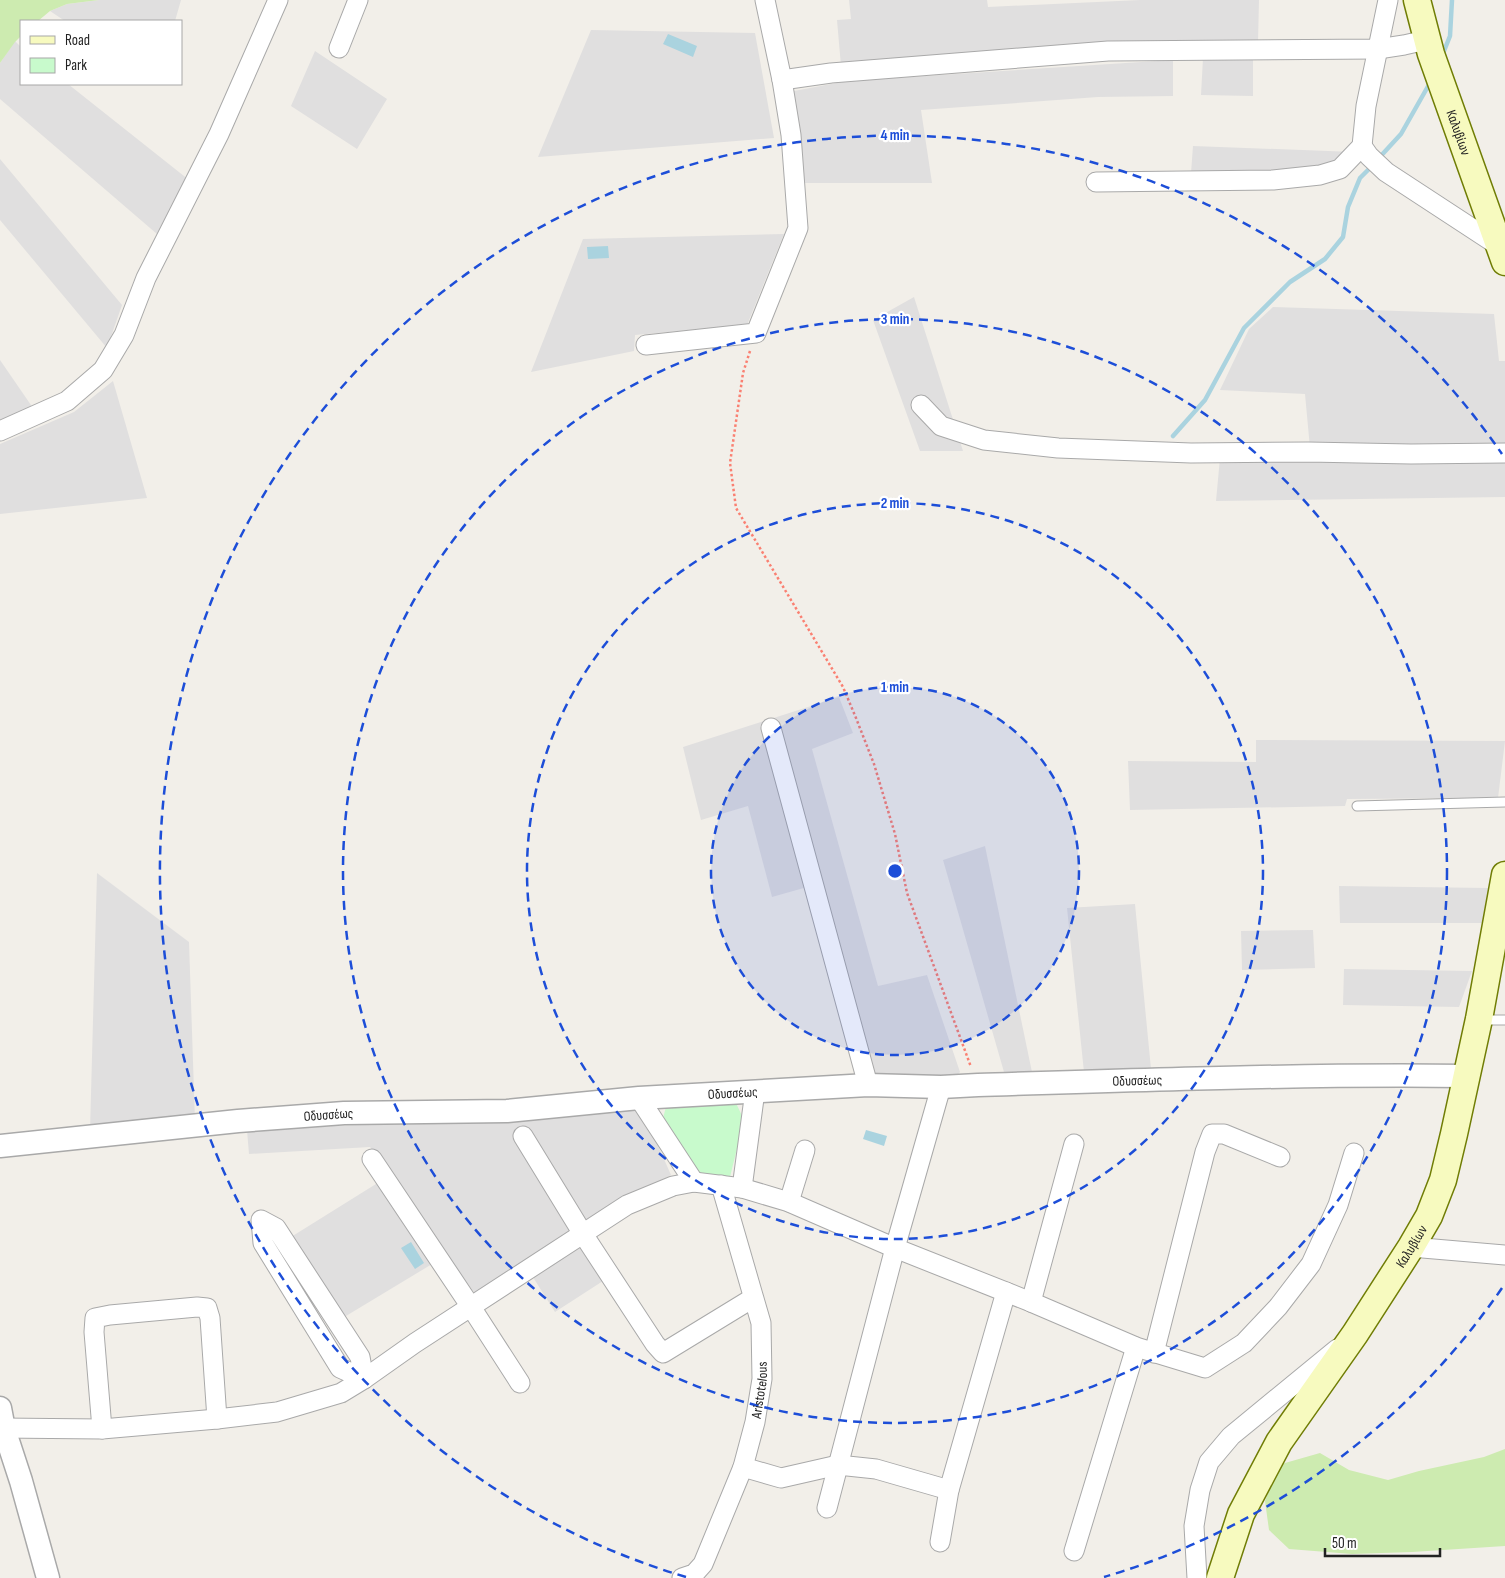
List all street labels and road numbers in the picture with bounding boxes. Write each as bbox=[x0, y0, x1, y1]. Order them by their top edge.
street label: Καλυβίων bbox=[1443, 108, 1475, 158]
street label: Οδυσσέως bbox=[1112, 1071, 1162, 1089]
street label: Οδυσσέως bbox=[707, 1083, 758, 1103]
street label: Οδυσσέως bbox=[303, 1104, 353, 1125]
street label: Καλυβίων bbox=[1392, 1221, 1431, 1271]
street label: Aristotelous bbox=[747, 1361, 770, 1421]

